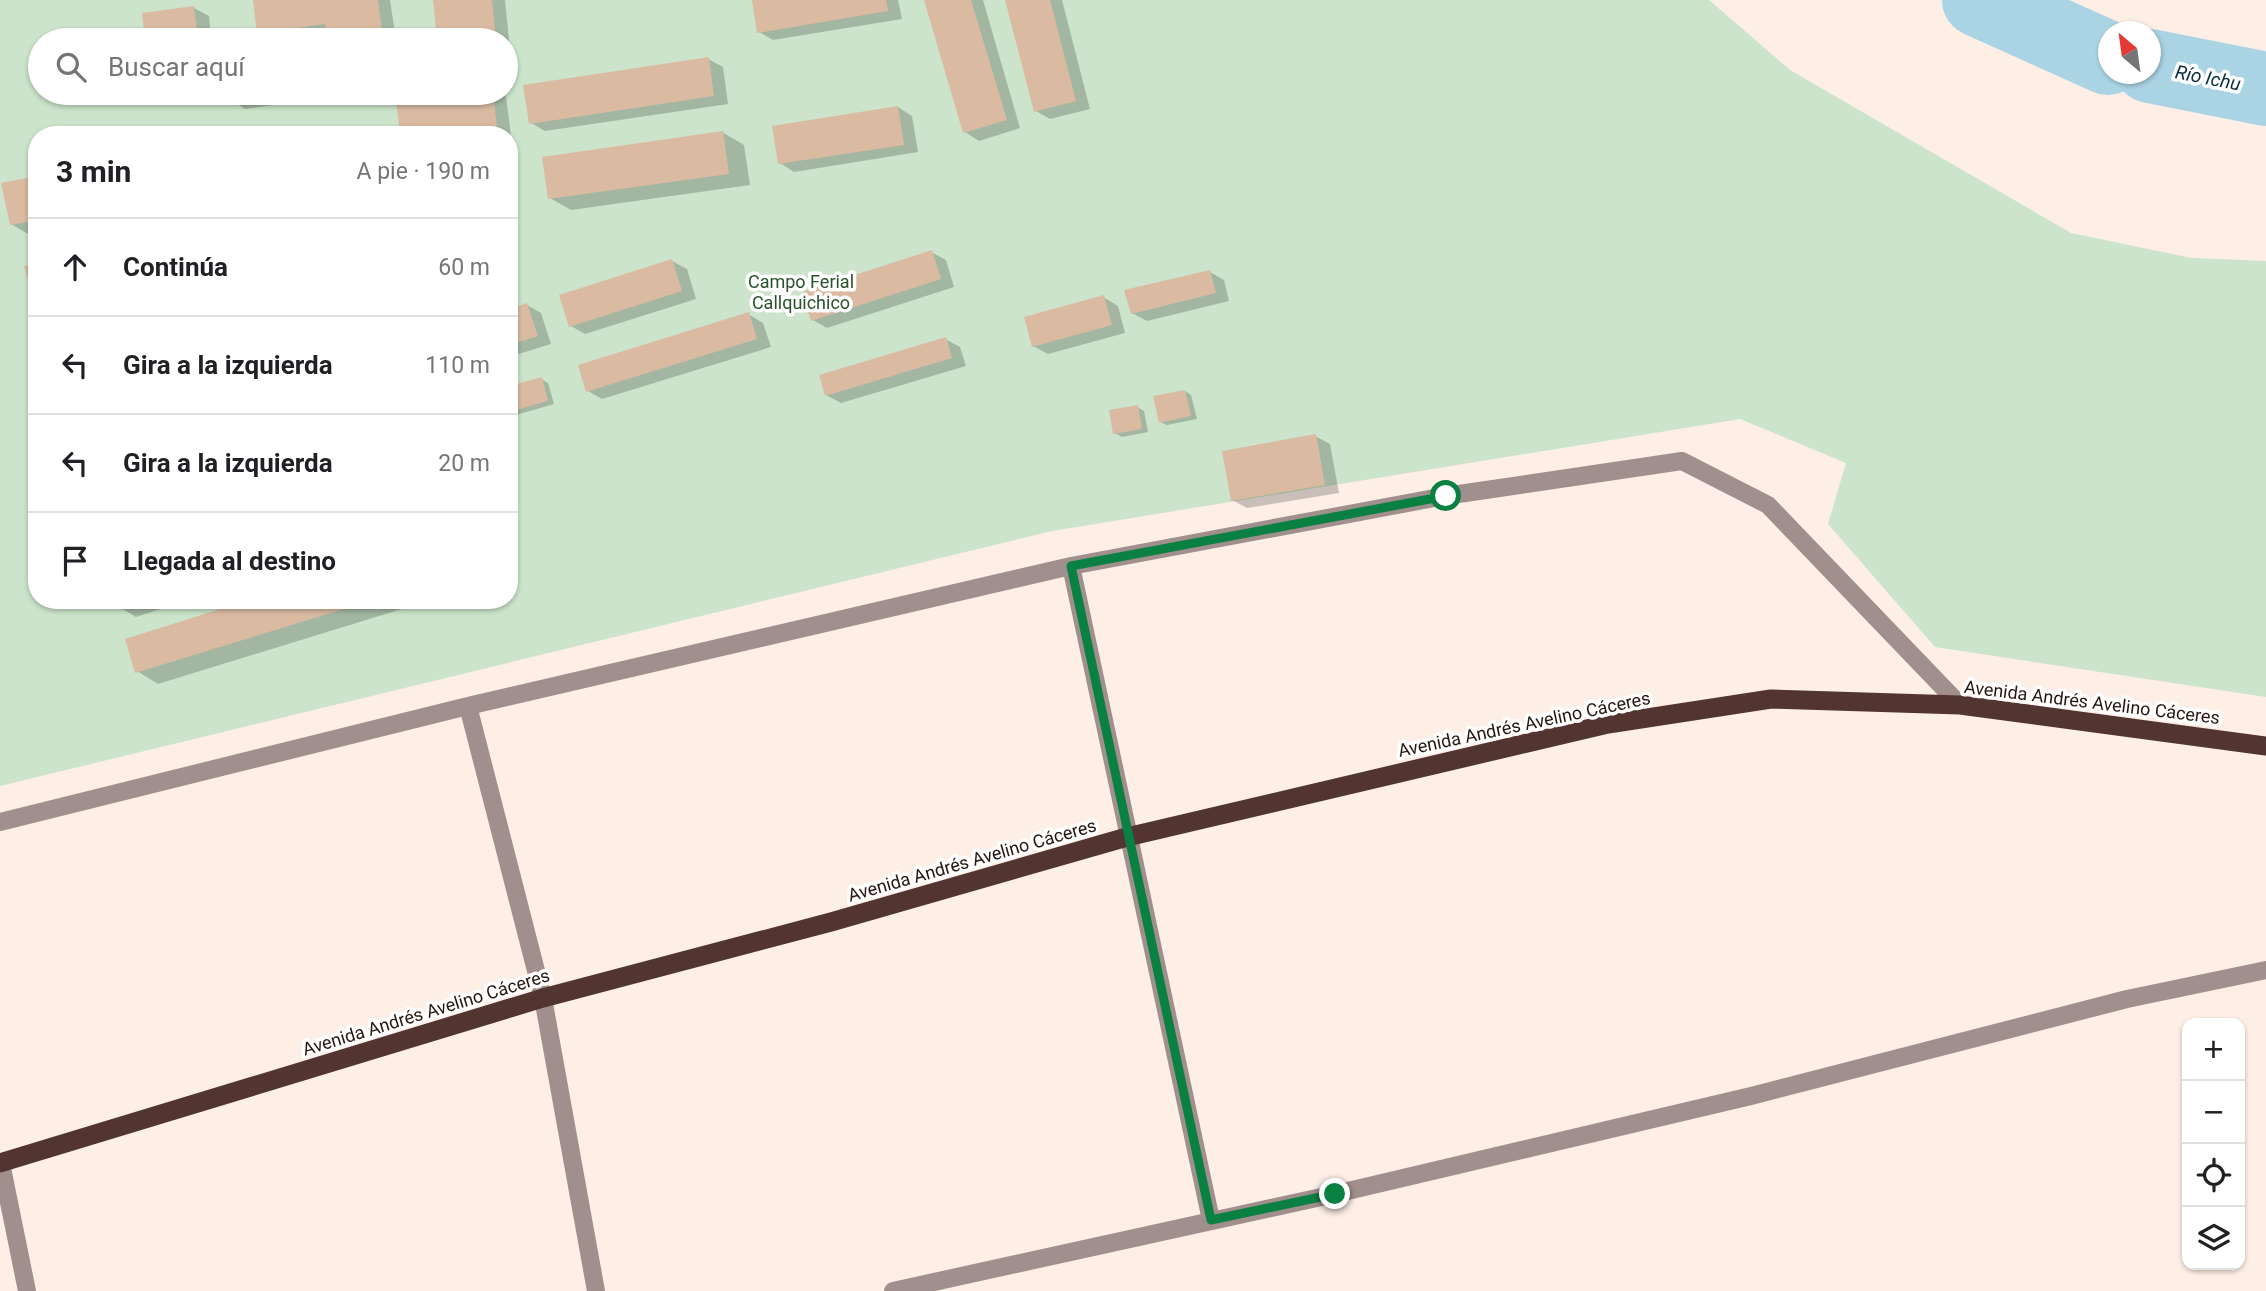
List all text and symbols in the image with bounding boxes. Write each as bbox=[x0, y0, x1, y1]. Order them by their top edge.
north arrow bbox=[2098, 21, 2161, 84]
search box bbox=[28, 28, 518, 105]
icon: search bbox=[52, 48, 90, 86]
text: Buscar aquí bbox=[108, 52, 245, 82]
water label: Río Ichu bbox=[2173, 60, 2243, 96]
text: 3 min bbox=[56, 154, 131, 189]
text: A pie · 190 m bbox=[357, 158, 490, 185]
icon: ahead bbox=[56, 248, 94, 286]
text: Continúa bbox=[123, 252, 228, 282]
text: 60 m bbox=[438, 254, 490, 281]
park label: Campo Ferial Callquichico bbox=[748, 271, 854, 313]
icon: left bbox=[56, 346, 94, 384]
text: Gira a la izquierda bbox=[123, 350, 333, 380]
text: 110 m bbox=[425, 352, 490, 379]
icon: left bbox=[56, 444, 94, 482]
text: Gira a la izquierda bbox=[123, 448, 333, 478]
text: 20 m bbox=[438, 450, 490, 477]
route start bbox=[1430, 480, 1461, 511]
icon: arrive bbox=[56, 542, 94, 580]
text: Llegada al destino bbox=[123, 546, 336, 576]
street label: Avenida Andrés Avelino Cáceres bbox=[1963, 676, 2221, 728]
street label: Avenida Andrés Avelino Cáceres bbox=[1396, 687, 1652, 761]
street label: Avenida Andrés Avelino Cáceres bbox=[845, 814, 1099, 906]
street label: Avenida Andrés Avelino Cáceres bbox=[300, 964, 552, 1060]
map controls bbox=[2182, 1018, 2245, 1270]
button: + bbox=[2182, 1018, 2245, 1081]
button: − bbox=[2182, 1081, 2245, 1144]
button: locate bbox=[2182, 1144, 2245, 1207]
route end bbox=[1319, 1178, 1350, 1209]
button: layers bbox=[2182, 1207, 2245, 1270]

